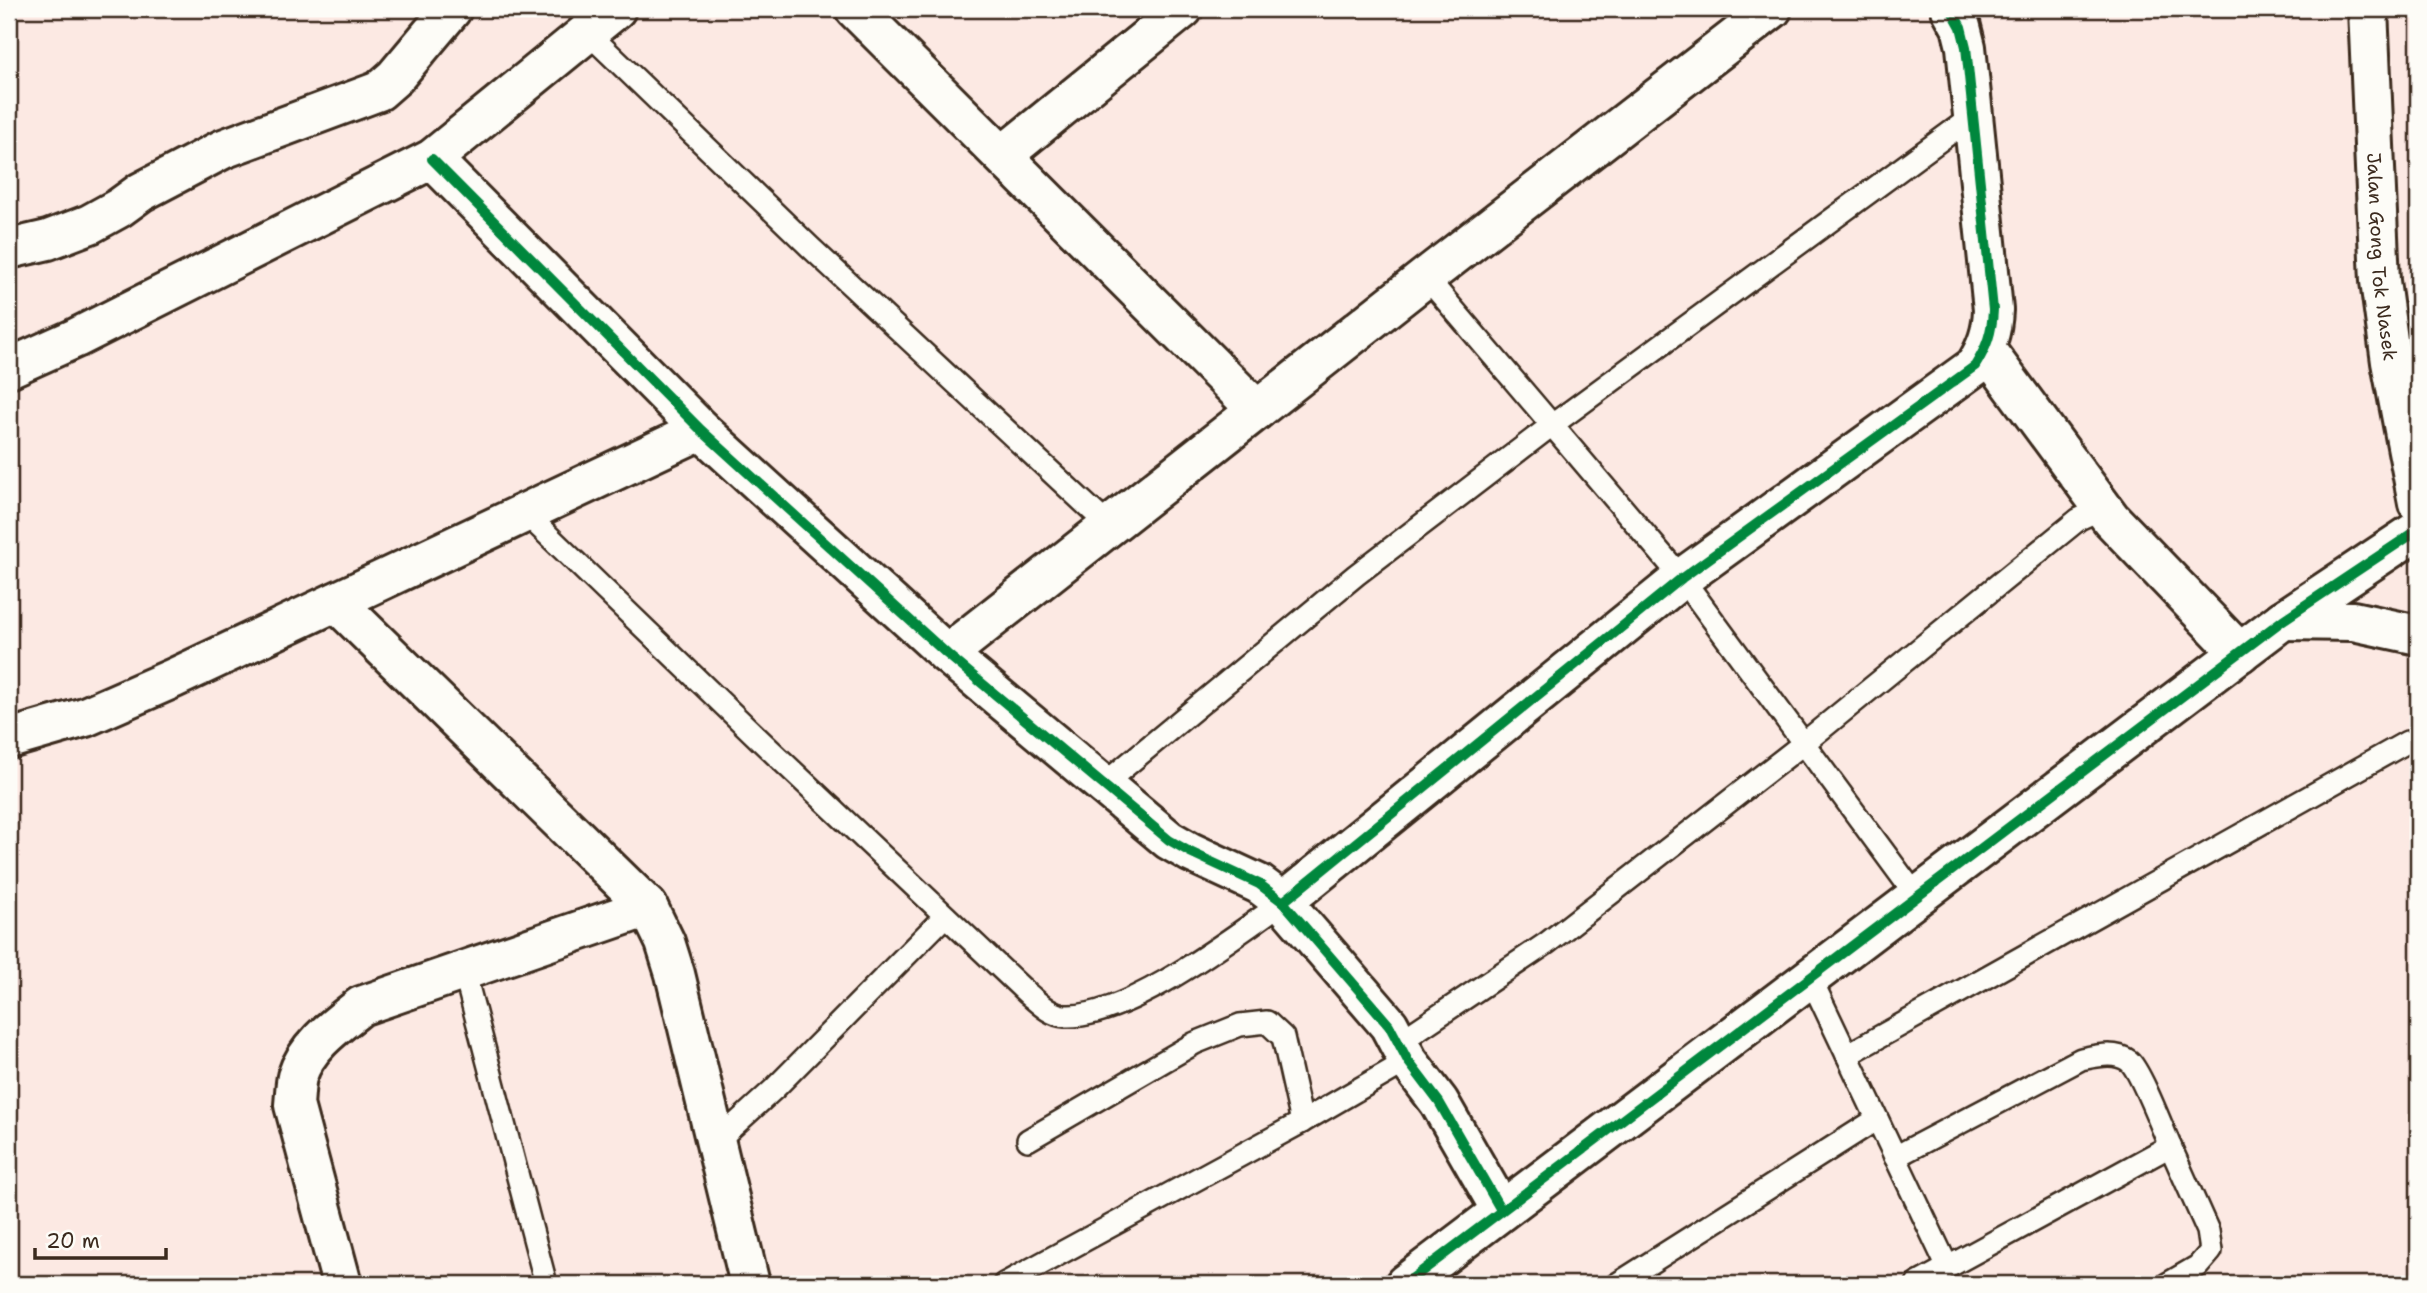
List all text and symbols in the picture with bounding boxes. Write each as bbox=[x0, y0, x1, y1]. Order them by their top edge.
street label: Jalan Gong Tok Nasek bbox=[2362, 152, 2403, 362]
scale bar bbox=[35, 1216, 166, 1260]
text: 20 m bbox=[46, 1227, 100, 1255]

